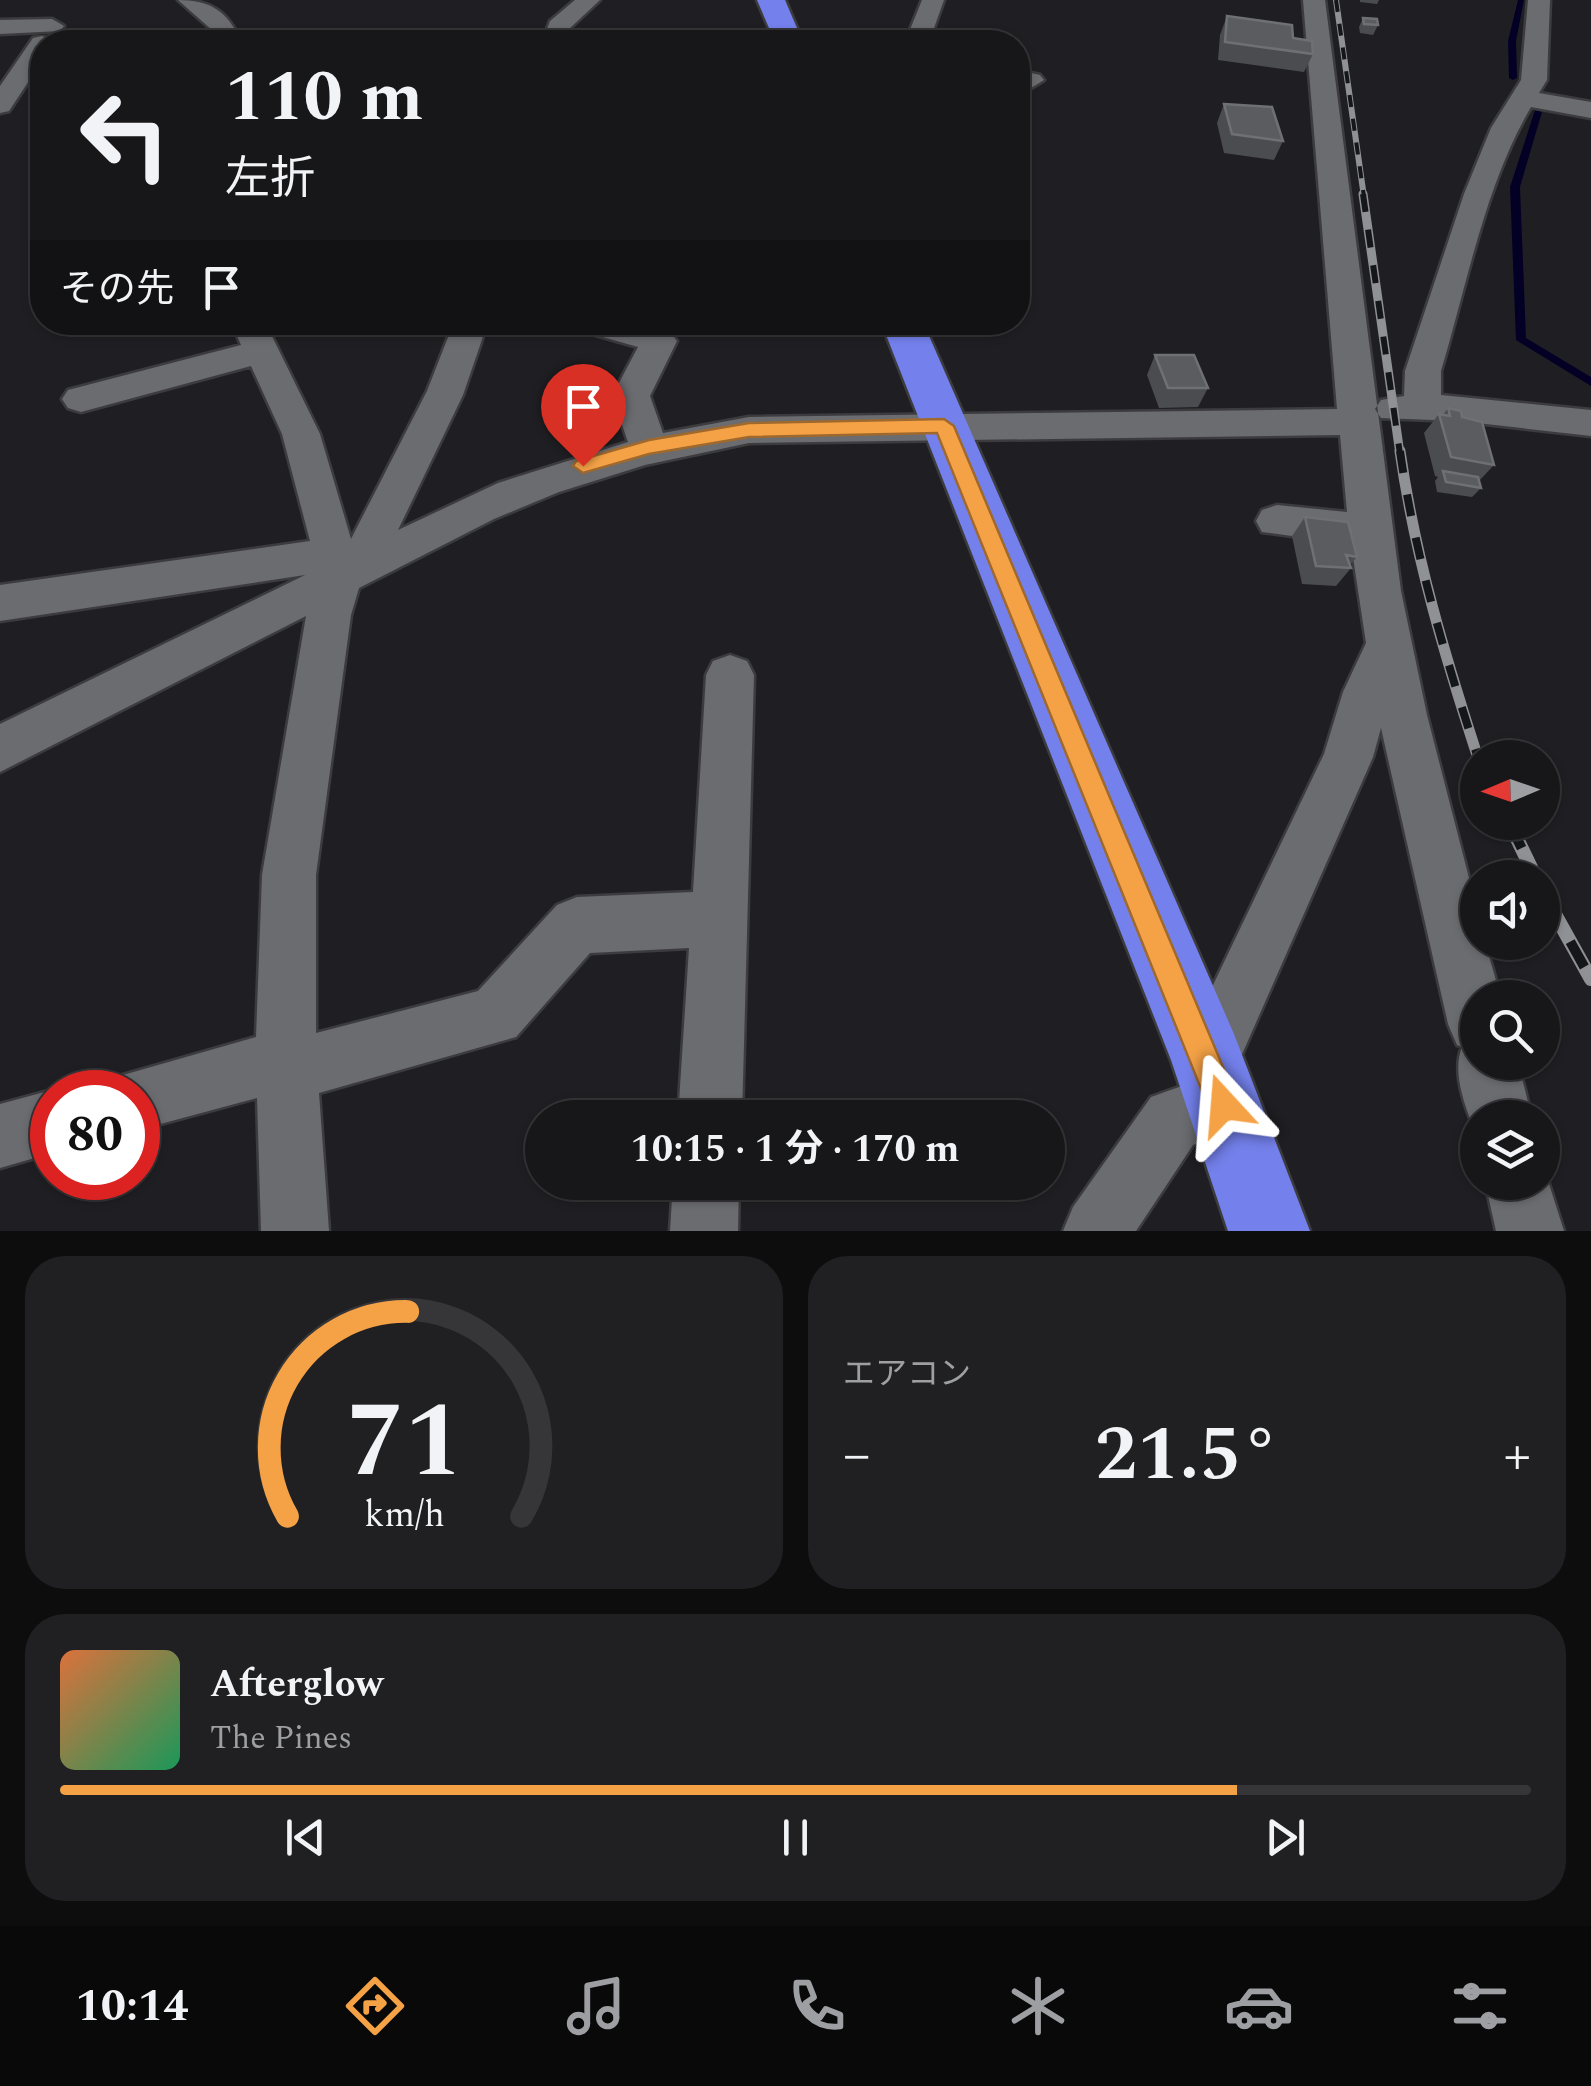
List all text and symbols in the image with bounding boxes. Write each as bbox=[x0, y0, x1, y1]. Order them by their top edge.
text: 110 m bbox=[225, 45, 423, 151]
icon: left bbox=[60, 70, 190, 200]
text: 左折 bbox=[225, 145, 315, 214]
icon: arrive bbox=[194, 260, 249, 315]
text: その先 bbox=[60, 261, 174, 319]
pin bbox=[541, 364, 626, 467]
icon: arrive bbox=[556, 379, 611, 434]
north arrow bbox=[1460, 740, 1560, 840]
map controls bbox=[1460, 740, 1560, 1200]
button: sound bbox=[1460, 860, 1560, 960]
button: search bbox=[1460, 980, 1560, 1080]
position arrow bbox=[1172, 1053, 1276, 1157]
speed limit sign: 80 bbox=[30, 1070, 160, 1200]
button: layers bbox=[1460, 1100, 1560, 1200]
text: 10:15 · 1 分 · 170 m bbox=[631, 1121, 959, 1179]
text: エアコン bbox=[843, 1350, 971, 1399]
text: 71 bbox=[346, 1364, 462, 1522]
text: 21.5° bbox=[1095, 1399, 1279, 1513]
text: − bbox=[843, 1414, 871, 1497]
text: + bbox=[1503, 1414, 1531, 1497]
text: km/h bbox=[364, 1488, 444, 1543]
text: Afterglow bbox=[210, 1656, 383, 1714]
text: The Pines bbox=[210, 1714, 352, 1763]
icon: previous bbox=[278, 1810, 333, 1865]
icon: pause bbox=[768, 1810, 823, 1865]
icon: next bbox=[1258, 1810, 1313, 1865]
icon: directions bbox=[340, 1971, 410, 2041]
icon: music bbox=[561, 1971, 631, 2041]
icon: phone bbox=[782, 1971, 852, 2041]
icon: climate bbox=[1003, 1971, 1073, 2041]
icon: car bbox=[1224, 1971, 1294, 2041]
icon: filters bbox=[1445, 1971, 1515, 2041]
text: 10:14 bbox=[76, 1972, 189, 2041]

